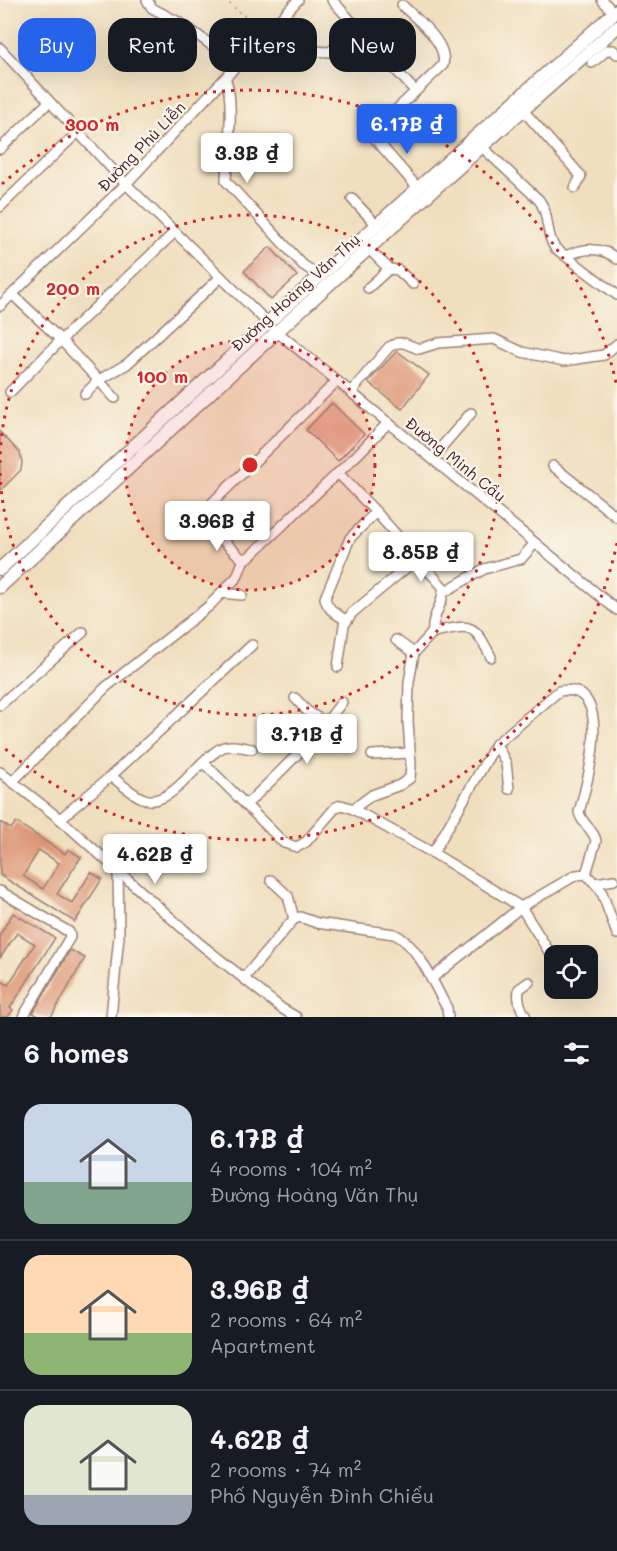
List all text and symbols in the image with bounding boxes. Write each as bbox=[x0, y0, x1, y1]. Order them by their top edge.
chip: Buy bbox=[18, 18, 96, 72]
chip: Rent bbox=[108, 18, 197, 72]
chip: Filters bbox=[209, 18, 317, 72]
chip: New bbox=[329, 18, 416, 72]
street label: Đường Phù Liễn bbox=[93, 96, 189, 196]
pin: 6.17B ₫ bbox=[352, 104, 462, 155]
text: 6.17B ₫ bbox=[371, 110, 443, 136]
text: 300 m bbox=[65, 112, 119, 136]
pin: 3.3B ₫ bbox=[198, 133, 296, 184]
text: 3.3B ₫ bbox=[215, 139, 279, 165]
street label: Đường Hoàng Văn Thụ bbox=[226, 228, 364, 356]
text: 200 m bbox=[46, 276, 100, 300]
text: 100 m bbox=[136, 364, 188, 388]
street label: Đường Minh Cầu bbox=[401, 412, 511, 506]
centre of rings bbox=[240, 455, 260, 475]
pin: 3.96B ₫ bbox=[162, 501, 272, 552]
text: 3.96B ₫ bbox=[179, 507, 255, 533]
pin: 8.85B ₫ bbox=[366, 532, 476, 583]
text: 8.85B ₫ bbox=[383, 538, 459, 564]
pin: 3.71B ₫ bbox=[252, 714, 362, 765]
text: 3.71B ₫ bbox=[271, 720, 343, 746]
pin: 4.62B ₫ bbox=[100, 834, 210, 885]
text: 4.62B ₫ bbox=[117, 840, 193, 866]
map controls bbox=[544, 945, 598, 999]
button: locate bbox=[544, 945, 598, 999]
text: 6 homes bbox=[24, 1036, 129, 1070]
icon: filters bbox=[560, 1037, 593, 1070]
text: 6.17B ₫ bbox=[210, 1121, 304, 1155]
icon: home bbox=[72, 1128, 144, 1200]
text: 4 rooms · 104 m² bbox=[210, 1155, 372, 1181]
text: Đường Hoàng Văn Thụ bbox=[210, 1181, 419, 1207]
text: 3.96B ₫ bbox=[210, 1272, 309, 1306]
icon: home bbox=[72, 1279, 144, 1351]
text: 2 rooms · 64 m² bbox=[210, 1306, 362, 1332]
text: Apartment bbox=[210, 1332, 316, 1358]
text: 4.62B ₫ bbox=[210, 1422, 309, 1456]
icon: home bbox=[72, 1429, 144, 1501]
text: 2 rooms · 74 m² bbox=[210, 1456, 361, 1482]
text: Phố Nguyễn Đình Chiểu bbox=[210, 1482, 434, 1508]

